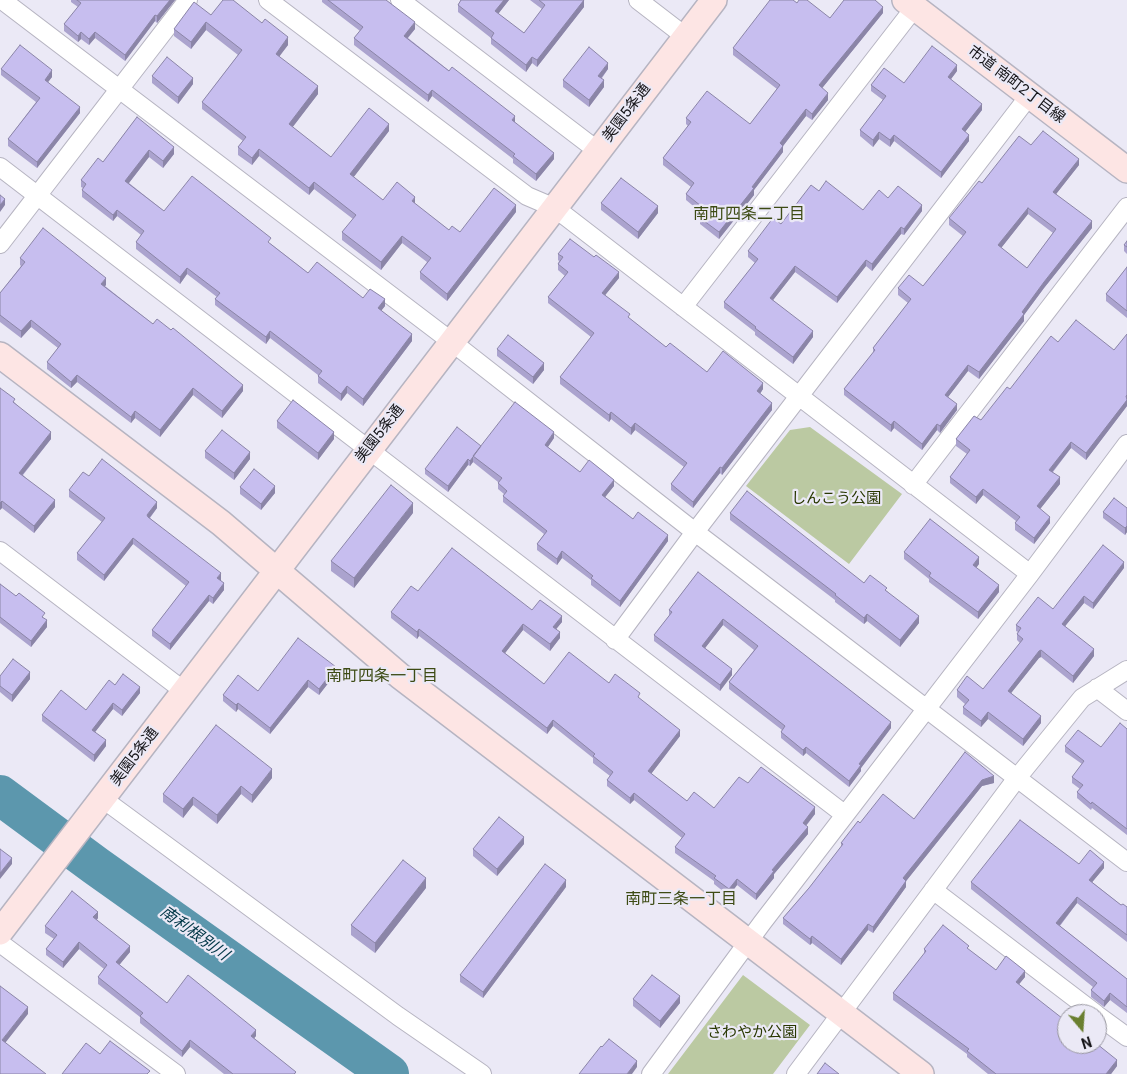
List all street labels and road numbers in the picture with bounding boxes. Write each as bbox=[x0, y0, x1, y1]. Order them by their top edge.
street label: 市道 南町2丁目線 bbox=[964, 43, 1068, 127]
street label: 美園5条通 bbox=[599, 80, 655, 146]
street label: 美園5条通 bbox=[352, 401, 408, 467]
street label: 美園5条通 bbox=[107, 724, 163, 790]

